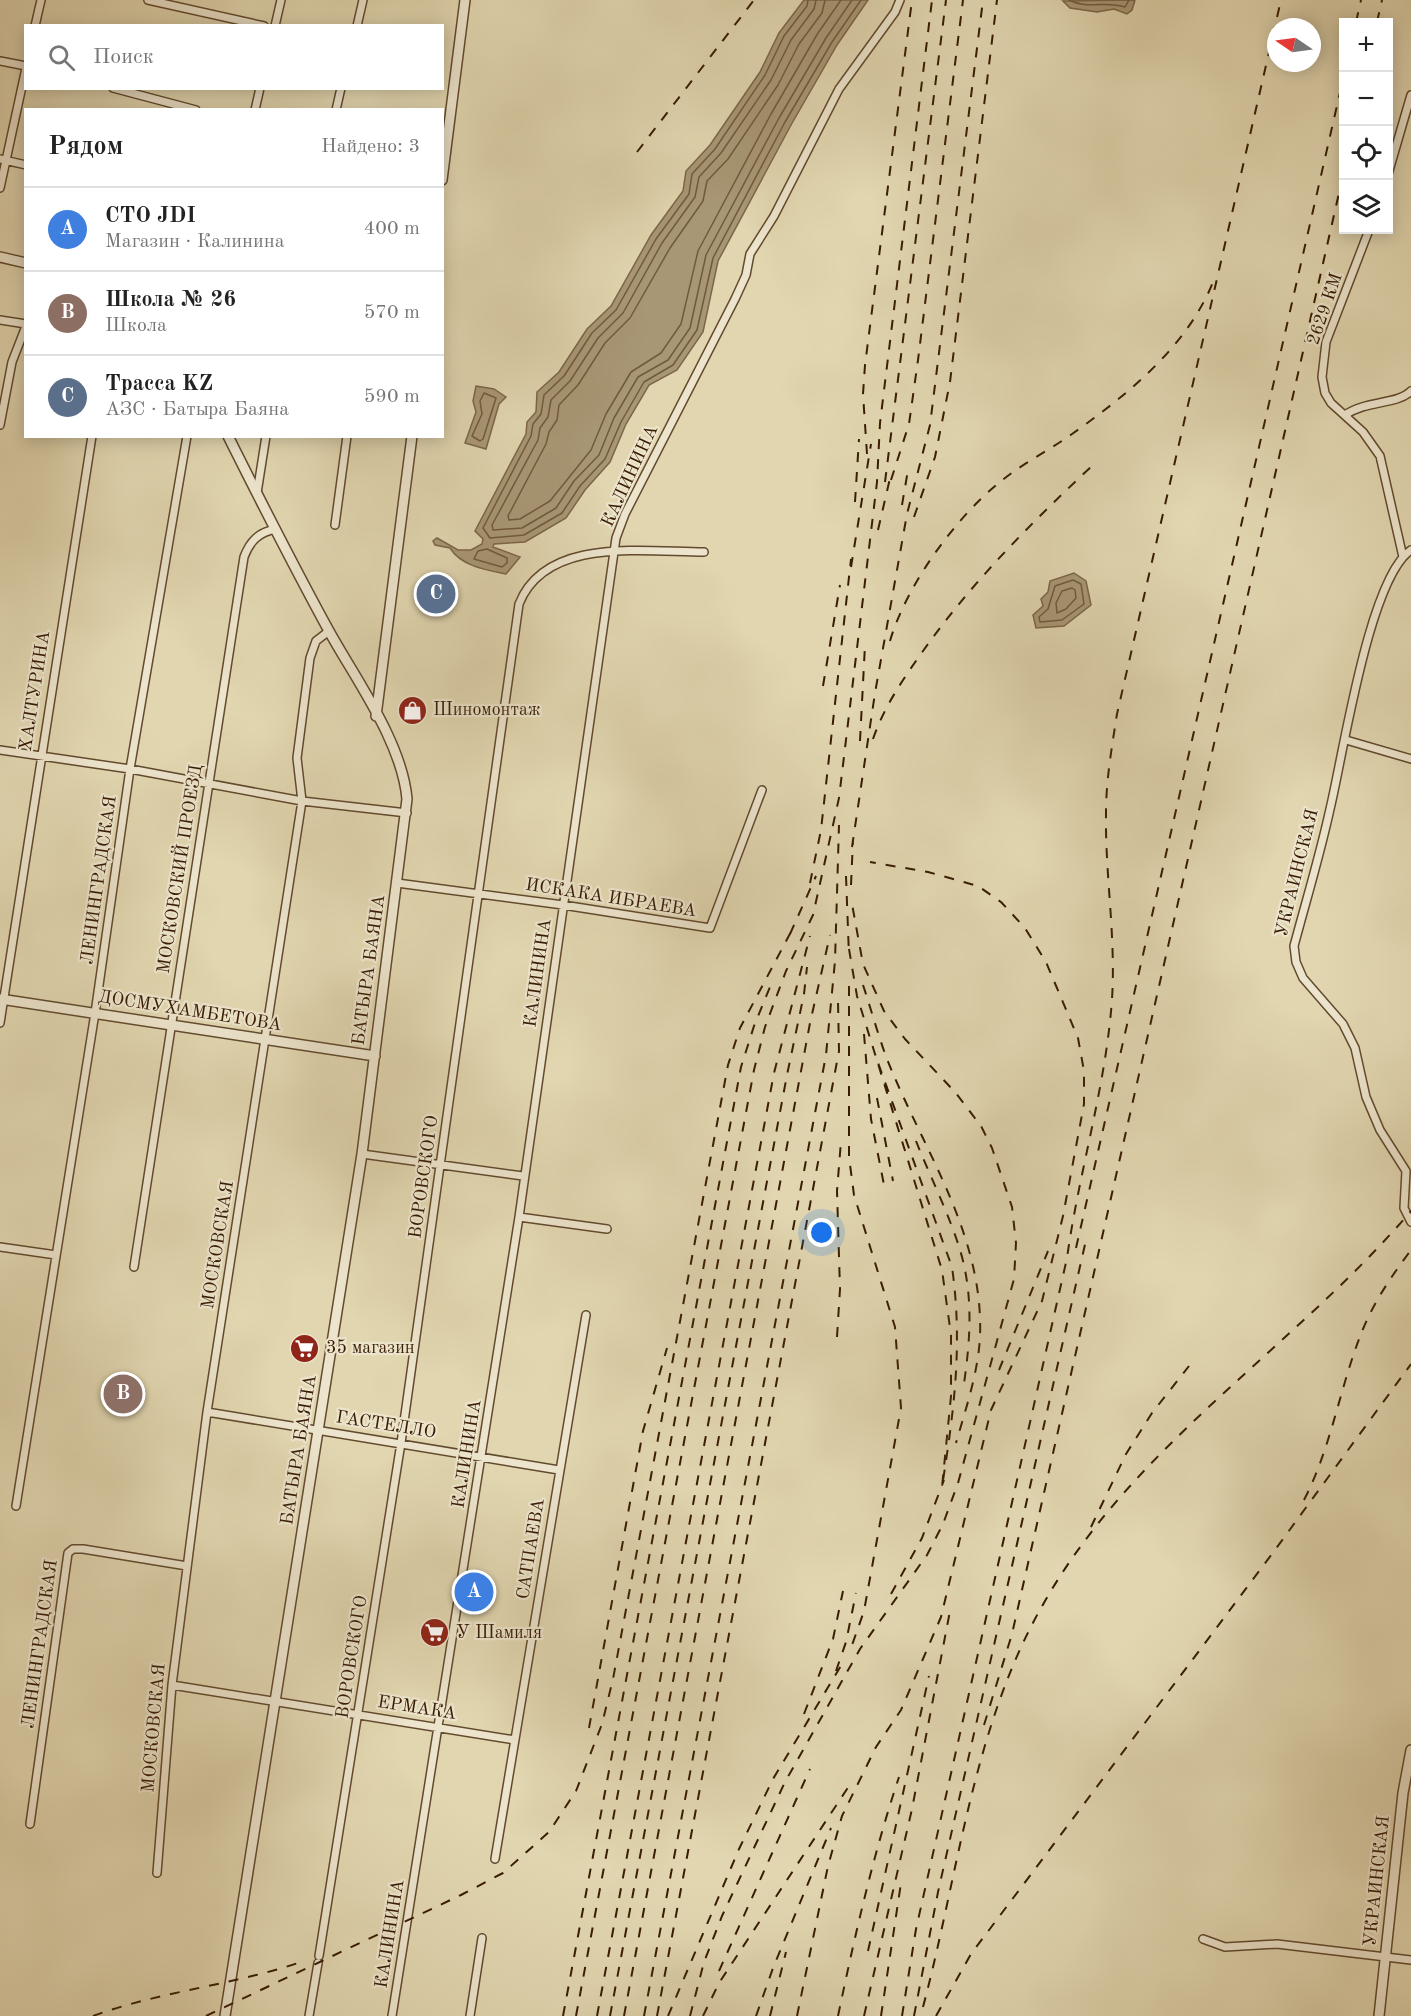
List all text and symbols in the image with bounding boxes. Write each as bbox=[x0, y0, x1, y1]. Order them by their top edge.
north arrow bbox=[1267, 18, 1321, 72]
map controls bbox=[1339, 18, 1393, 234]
button: + bbox=[1339, 18, 1393, 72]
search box bbox=[24, 24, 444, 90]
icon: search bbox=[45, 41, 78, 74]
text: Поиск bbox=[93, 46, 154, 68]
button: − bbox=[1339, 72, 1393, 126]
button: locate bbox=[1339, 126, 1393, 180]
text: Рядом bbox=[48, 134, 123, 160]
text: Найдено: 3 bbox=[321, 137, 420, 157]
button: layers bbox=[1339, 180, 1393, 234]
text: СТО JDI bbox=[105, 205, 196, 227]
text: A bbox=[60, 219, 75, 239]
text: 400 m bbox=[364, 219, 420, 239]
text: Магазин · Калинина bbox=[105, 232, 285, 252]
street label: 2629 КМ bbox=[1304, 271, 1346, 347]
text: Школа № 26 bbox=[105, 289, 236, 311]
text: B bbox=[60, 303, 75, 323]
text: 570 m bbox=[364, 303, 420, 323]
text: Школа bbox=[105, 316, 167, 336]
text: Трасса KZ bbox=[105, 373, 213, 395]
text: C bbox=[61, 387, 74, 407]
text: 590 m bbox=[364, 387, 420, 407]
text: АЗС · Батыра Баяна bbox=[105, 400, 289, 420]
street label: КАЛИНИНА bbox=[599, 422, 661, 530]
pin: C bbox=[416, 572, 456, 616]
street label: ХАЛТУРИНА bbox=[17, 629, 53, 753]
shop icon: Шиномонтаж bbox=[396, 694, 428, 726]
place label: Шиномонтаж bbox=[433, 701, 541, 719]
street label: МОСКОВСКИЙ ПРОЕЗД bbox=[151, 763, 205, 975]
street label: ЛЕНИНГРАДСКАЯ bbox=[78, 794, 120, 966]
street label: УКРАИНСКАЯ bbox=[1272, 807, 1322, 939]
street label: ИСКАКА ИБРАЕВА bbox=[524, 876, 698, 920]
street label: БАТЫРА БАЯНА bbox=[350, 893, 389, 1046]
street label: КАЛИНИНА bbox=[521, 917, 555, 1029]
street label: ДОСМУХАМБЕТОВА bbox=[97, 988, 283, 1034]
street label: ВОРОВСКОГО bbox=[406, 1114, 442, 1240]
street label: МОСКОВСКАЯ bbox=[199, 1180, 237, 1310]
your location bbox=[807, 1218, 836, 1247]
supermarket icon: 35 магазин bbox=[289, 1332, 321, 1364]
place label: 35 магазин bbox=[326, 1339, 415, 1357]
pin: B bbox=[104, 1372, 142, 1416]
street label: БАТЫРА БАЯНА bbox=[278, 1373, 320, 1526]
street label: КАЛИНИНА bbox=[450, 1398, 485, 1510]
street label: ГАСТЕЛЛО bbox=[335, 1408, 437, 1442]
street label: САТПАЕВА bbox=[514, 1497, 548, 1601]
street label: ЛЕНИНГРАДСКАЯ bbox=[19, 1558, 61, 1730]
pin: A bbox=[454, 1570, 494, 1614]
street label: ВОРОВСКОГО bbox=[333, 1594, 371, 1720]
supermarket icon: У Шамиля bbox=[419, 1617, 451, 1649]
place label: У Шамиля bbox=[456, 1624, 542, 1642]
street label: МОСКОВСКАЯ bbox=[139, 1663, 169, 1793]
street label: ЕРМАКА bbox=[376, 1693, 458, 1723]
street label: УКРАИНСКАЯ bbox=[1361, 1815, 1393, 1947]
street label: КАЛИНИНА bbox=[373, 1878, 408, 1990]

